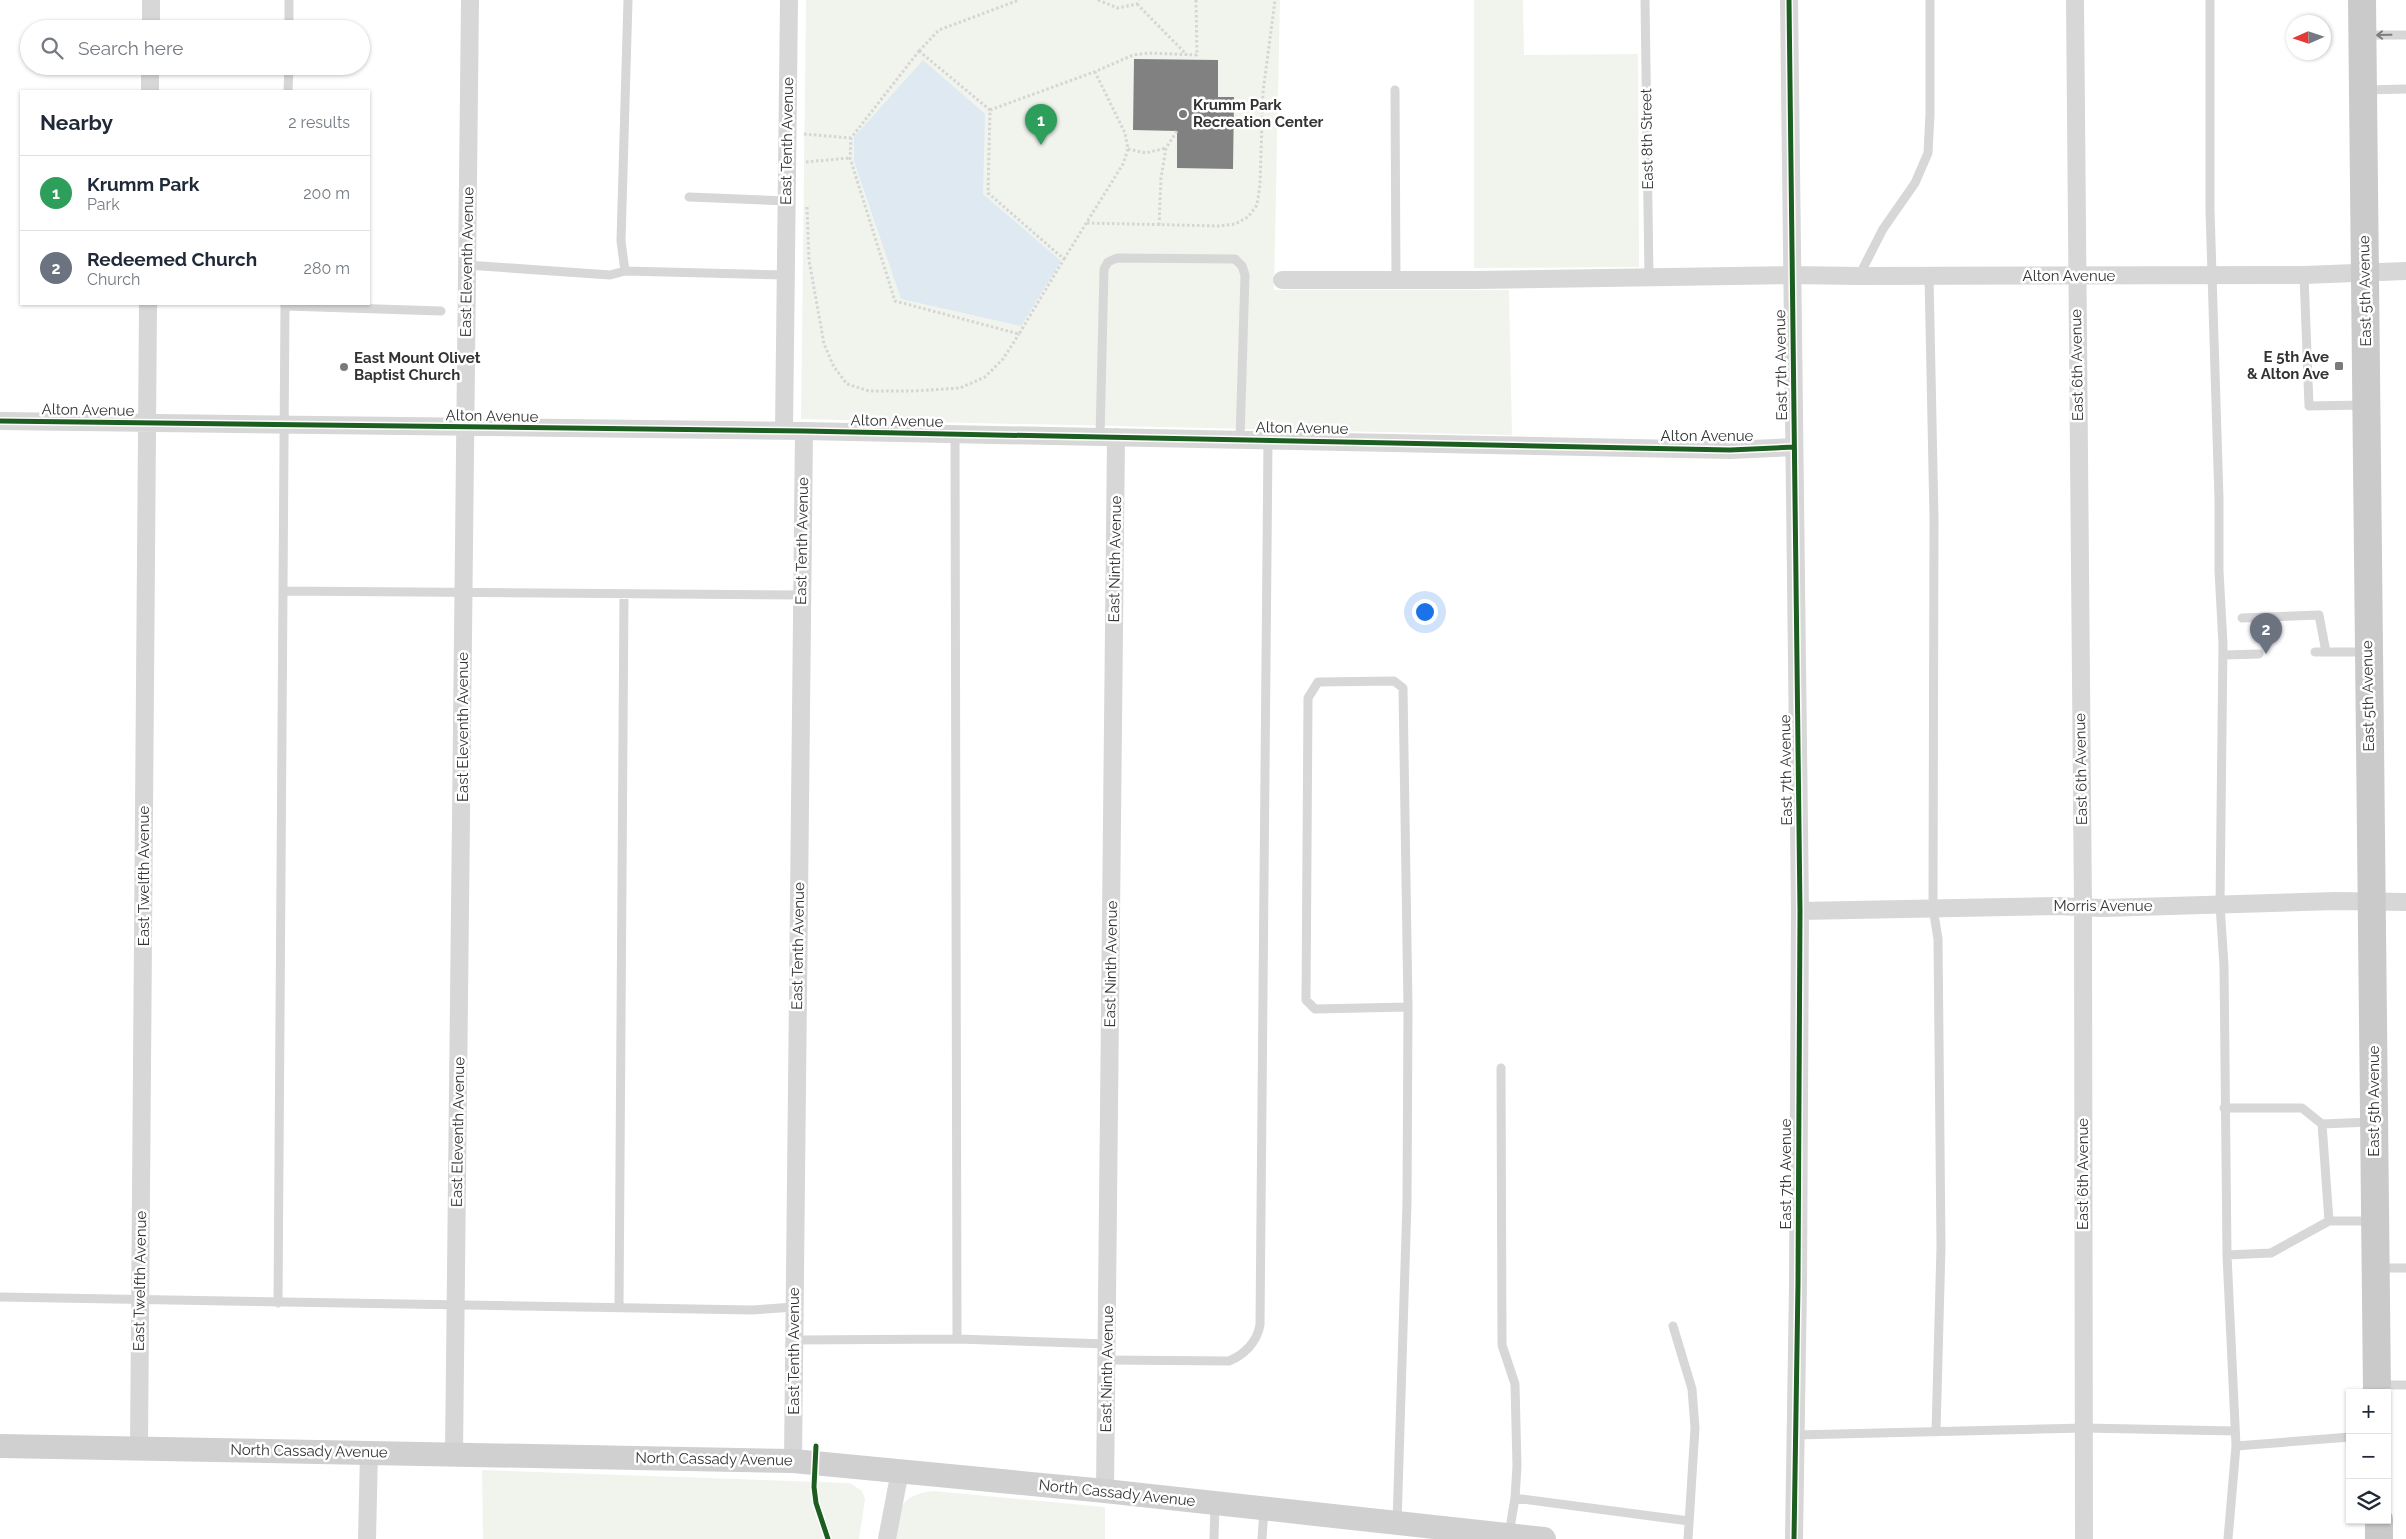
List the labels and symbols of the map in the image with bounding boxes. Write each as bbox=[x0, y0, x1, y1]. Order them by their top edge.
north arrow bbox=[2286, 15, 2331, 60]
one-way arrow bbox=[2376, 30, 2392, 40]
street label: East Tenth Avenue bbox=[777, 77, 797, 205]
street label: East 8th Street bbox=[1637, 88, 1657, 190]
place label: Krumm Park Recreation Center bbox=[1193, 96, 1324, 131]
pin: 1 bbox=[1025, 104, 1057, 145]
marker: Krumm Park Recreation Center bbox=[1177, 108, 1189, 120]
street label: East Eleventh Avenue bbox=[457, 187, 477, 337]
street label: East 5th Avenue bbox=[2355, 235, 2375, 347]
street label: Alton Avenue bbox=[2023, 267, 2116, 285]
street label: East 7th Avenue bbox=[1771, 309, 1791, 421]
street label: East 6th Avenue bbox=[2067, 309, 2087, 421]
place label: E 5th Ave & Alton Ave bbox=[2247, 348, 2329, 383]
place label: East Mount Olivet Baptist Church bbox=[354, 349, 481, 384]
marker: E 5th Ave & Alton Ave bbox=[2333, 360, 2345, 372]
marker: East Mount Olivet Baptist Church bbox=[338, 361, 350, 373]
street label: Alton Avenue bbox=[41, 400, 135, 420]
street label: Alton Avenue bbox=[445, 406, 539, 426]
street label: Alton Avenue bbox=[850, 411, 944, 431]
street label: Alton Avenue bbox=[1255, 418, 1349, 438]
street label: Alton Avenue bbox=[1661, 427, 1754, 445]
street label: East Tenth Avenue bbox=[792, 477, 812, 605]
street label: East Ninth Avenue bbox=[1105, 495, 1125, 622]
your location bbox=[1412, 599, 1438, 625]
pin: 2 bbox=[2250, 613, 2282, 654]
street label: East 5th Avenue bbox=[2358, 640, 2378, 752]
street label: East Eleventh Avenue bbox=[454, 652, 472, 802]
street label: East 6th Avenue bbox=[2071, 713, 2091, 825]
street label: East 7th Avenue bbox=[1776, 714, 1796, 826]
street label: East Twelfth Avenue bbox=[135, 806, 153, 946]
street label: East Tenth Avenue bbox=[788, 882, 808, 1010]
street label: Morris Avenue bbox=[2054, 897, 2153, 915]
street label: East Ninth Avenue bbox=[1101, 900, 1121, 1027]
street label: East 5th Avenue bbox=[2365, 1045, 2383, 1157]
street label: East Eleventh Avenue bbox=[448, 1057, 468, 1207]
street label: East 7th Avenue bbox=[1777, 1118, 1795, 1230]
street label: East 6th Avenue bbox=[2074, 1118, 2092, 1230]
street label: East Twelfth Avenue bbox=[130, 1210, 150, 1351]
street label: East Tenth Avenue bbox=[785, 1287, 803, 1415]
street label: East Ninth Avenue bbox=[1097, 1305, 1117, 1432]
street label: North Cassady Avenue bbox=[230, 1441, 388, 1461]
street label: North Cassady Avenue bbox=[635, 1449, 793, 1469]
street label: North Cassady Avenue bbox=[1038, 1476, 1196, 1510]

